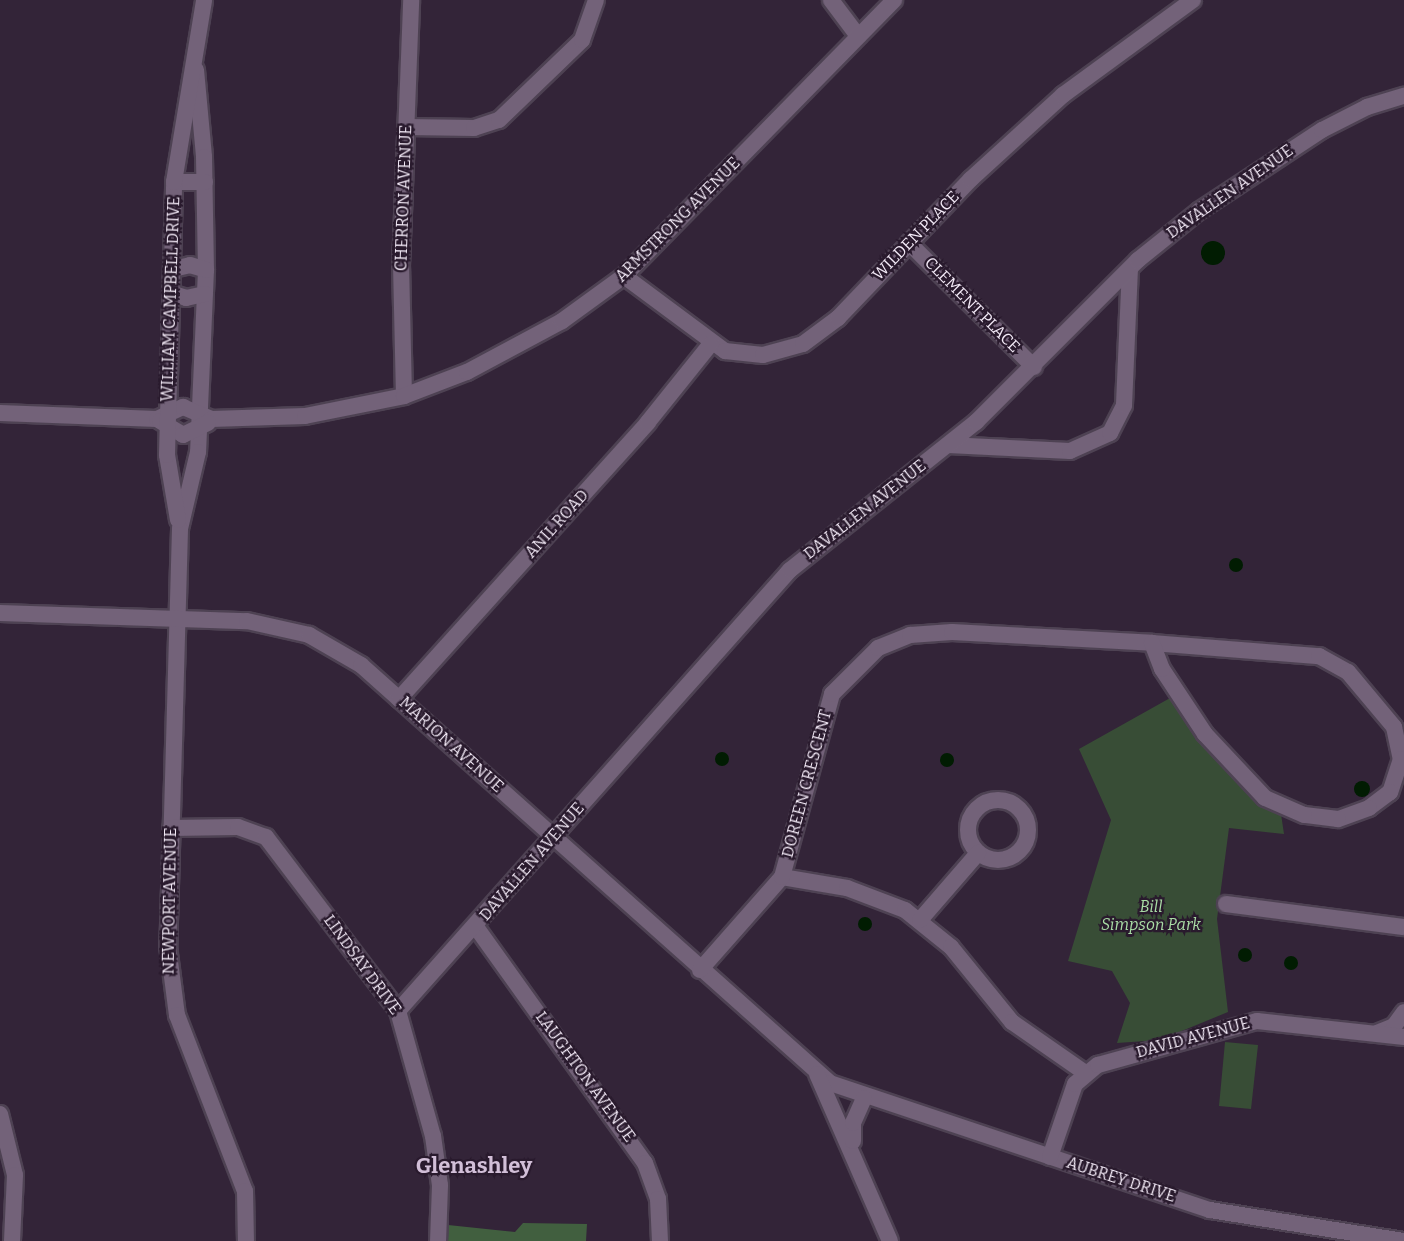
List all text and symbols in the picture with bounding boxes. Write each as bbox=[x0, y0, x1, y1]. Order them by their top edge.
street label: CHERRON AVENUE bbox=[392, 124, 416, 272]
street label: DAVALLEN AVENUE bbox=[1163, 141, 1297, 243]
street label: ARMSTRONG AVENUE bbox=[612, 154, 744, 286]
street label: WILDEN PLACE bbox=[869, 187, 963, 285]
street label: WILLIAM CAMPBELL DRIVE bbox=[158, 196, 184, 402]
street label: CLEMENT PLACE bbox=[920, 253, 1024, 357]
street label: DAVALLEN AVENUE bbox=[800, 456, 930, 564]
street label: ANIL ROAD bbox=[521, 486, 593, 562]
street label: MARION AVENUE bbox=[395, 693, 507, 797]
street label: DOREEN CRESCENT bbox=[778, 708, 836, 860]
street label: DAVALLEN AVENUE bbox=[476, 799, 588, 925]
street label: NEWPORT AVENUE bbox=[159, 827, 181, 975]
park label: Bill Simpson Park bbox=[1101, 897, 1201, 935]
street label: LINDSAY DRIVE bbox=[319, 911, 405, 1019]
street label: LAUGHTON AVENUE bbox=[531, 1008, 639, 1146]
street label: DAVID AVENUE bbox=[1134, 1014, 1252, 1062]
district label: Glenashley bbox=[416, 1153, 532, 1179]
street label: AUBREY DRIVE bbox=[1064, 1153, 1178, 1207]

